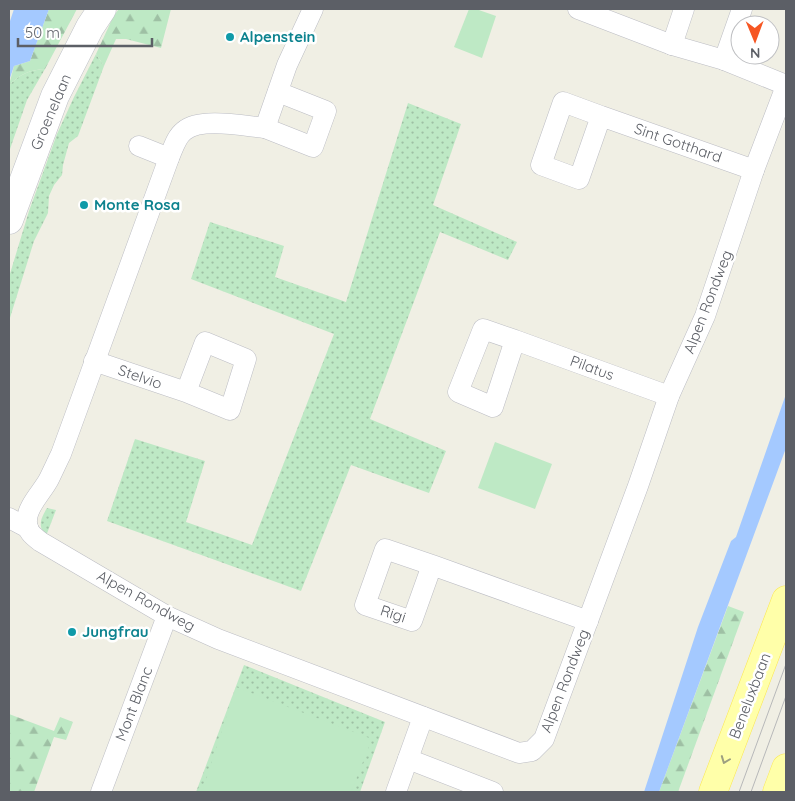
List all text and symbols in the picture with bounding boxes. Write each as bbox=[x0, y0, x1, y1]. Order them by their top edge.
scale bar bbox=[18, 15, 151, 47]
north arrow bbox=[730, 15, 780, 65]
text: 50 m bbox=[25, 23, 60, 42]
place label: Alpenstein bbox=[240, 27, 315, 46]
marker: Alpenstein bbox=[224, 31, 236, 43]
text: N bbox=[750, 44, 761, 62]
street label: Groenelaan bbox=[26, 71, 75, 153]
street label: Sint Gotthard bbox=[632, 119, 724, 166]
place label: Monte Rosa bbox=[94, 195, 180, 214]
marker: Monte Rosa bbox=[78, 199, 90, 211]
street label: Alpen Rondweg bbox=[679, 247, 736, 356]
street label: Pilatus bbox=[568, 351, 617, 384]
street label: Stelvio bbox=[116, 360, 165, 393]
street label: Alpen Rondweg bbox=[94, 566, 199, 635]
street label: Rigi bbox=[378, 600, 408, 627]
place label: Jungfrau bbox=[82, 622, 149, 641]
marker: Jungfrau bbox=[66, 626, 78, 638]
street label: Alpen Rondweg bbox=[536, 626, 593, 735]
street label: Beneluxbaan bbox=[724, 650, 775, 742]
street label: Mont Blanc bbox=[111, 664, 156, 744]
one-way arrow bbox=[721, 755, 731, 764]

